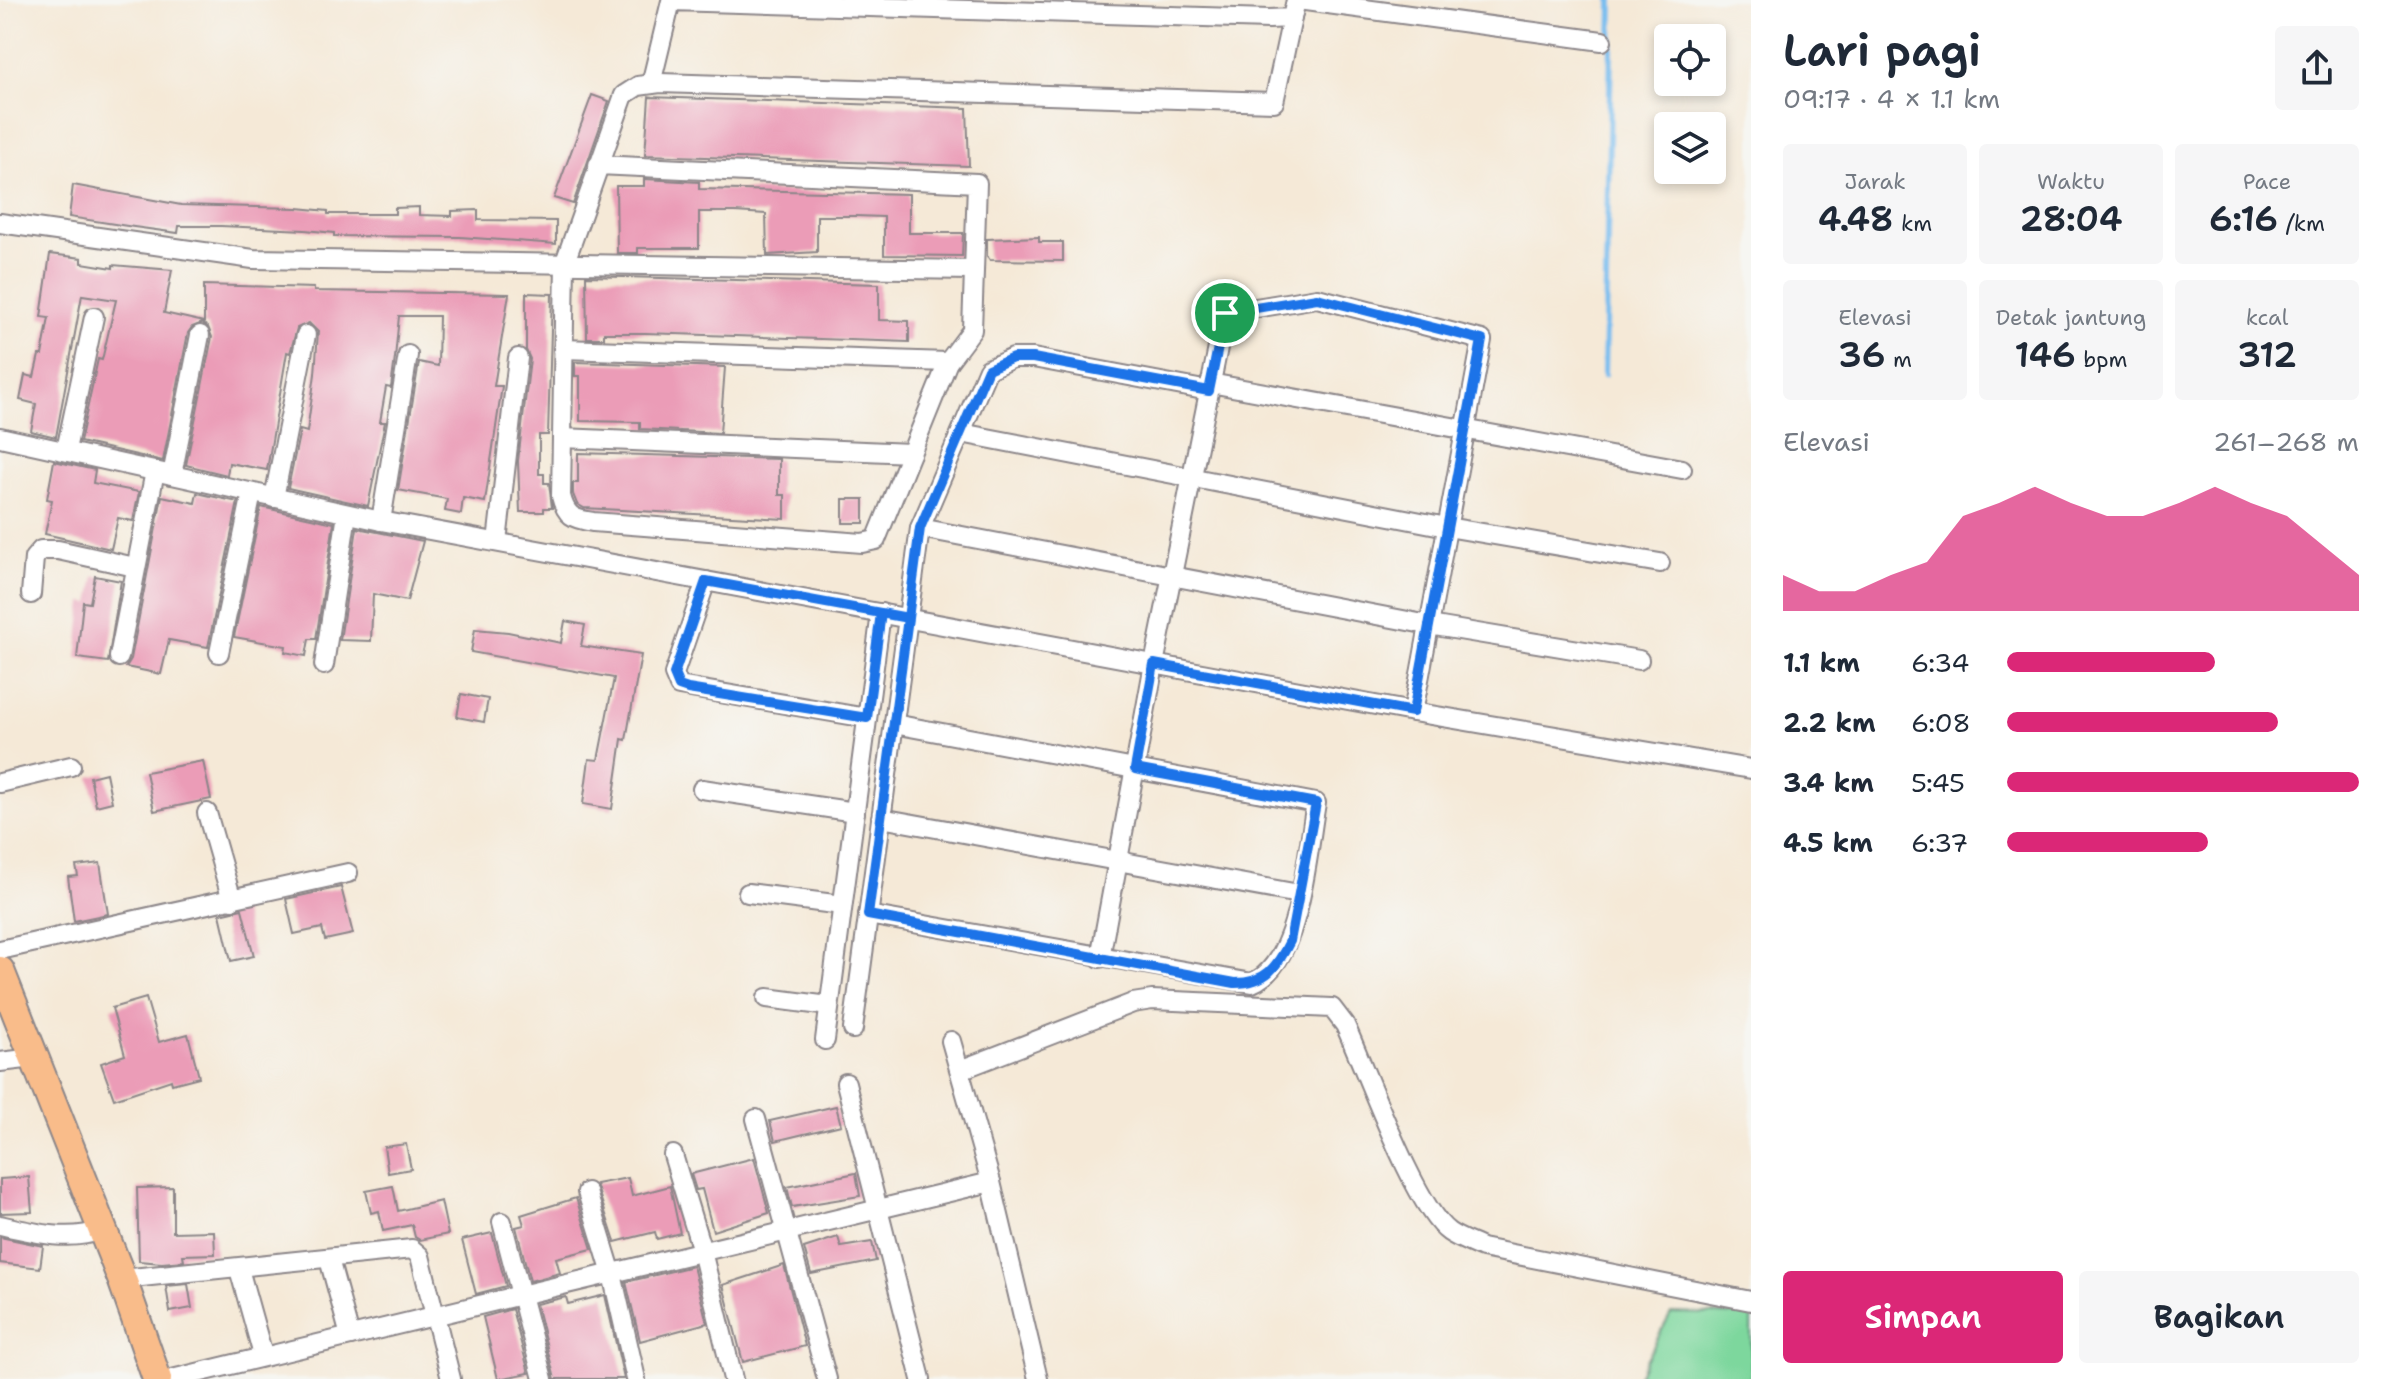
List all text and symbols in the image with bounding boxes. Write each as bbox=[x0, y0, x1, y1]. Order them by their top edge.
text: Lari pagi bbox=[1783, 21, 1981, 80]
map controls bbox=[1654, 24, 1726, 184]
button: locate bbox=[1654, 24, 1726, 96]
button: share bbox=[2275, 26, 2359, 110]
text: 09:17 · 4 × 1.1 km bbox=[1783, 81, 2000, 116]
button: layers bbox=[1654, 112, 1726, 184]
text: Jarak bbox=[1844, 167, 1906, 196]
text: Waktu bbox=[2037, 167, 2105, 196]
text: Pace bbox=[2243, 167, 2291, 196]
text: 4.48 bbox=[1818, 196, 1894, 242]
text: 28:04 bbox=[2020, 196, 2123, 242]
text: 6:16 bbox=[2209, 196, 2278, 242]
text: km bbox=[1894, 209, 1932, 238]
text: /km bbox=[2278, 209, 2325, 238]
pin bbox=[1191, 279, 1259, 347]
icon: arrive bbox=[1203, 291, 1247, 335]
text: Elevasi bbox=[1838, 303, 1912, 332]
text: Detak jantung bbox=[1996, 303, 2146, 332]
text: kcal bbox=[2246, 303, 2288, 332]
text: 36 bbox=[1838, 332, 1885, 378]
text: 146 bbox=[2014, 332, 2076, 378]
text: 312 bbox=[2237, 332, 2297, 378]
text: m bbox=[1885, 345, 1912, 374]
text: bpm bbox=[2076, 345, 2128, 374]
text: Elevasi bbox=[1783, 424, 1870, 459]
text: 261–268 m bbox=[2213, 424, 2359, 459]
text: 1.1 km bbox=[1783, 645, 1860, 680]
text: 6:34 bbox=[1911, 645, 1969, 680]
text: 2.2 km bbox=[1783, 705, 1876, 740]
text: 6:08 bbox=[1911, 705, 1971, 740]
text: 3.4 km bbox=[1783, 765, 1874, 800]
text: 5:45 bbox=[1911, 765, 1965, 800]
text: 4.5 km bbox=[1783, 825, 1873, 860]
text: 6:37 bbox=[1911, 825, 1968, 860]
button: Simpan bbox=[1783, 1271, 2063, 1363]
button: Bagikan bbox=[2079, 1271, 2359, 1363]

